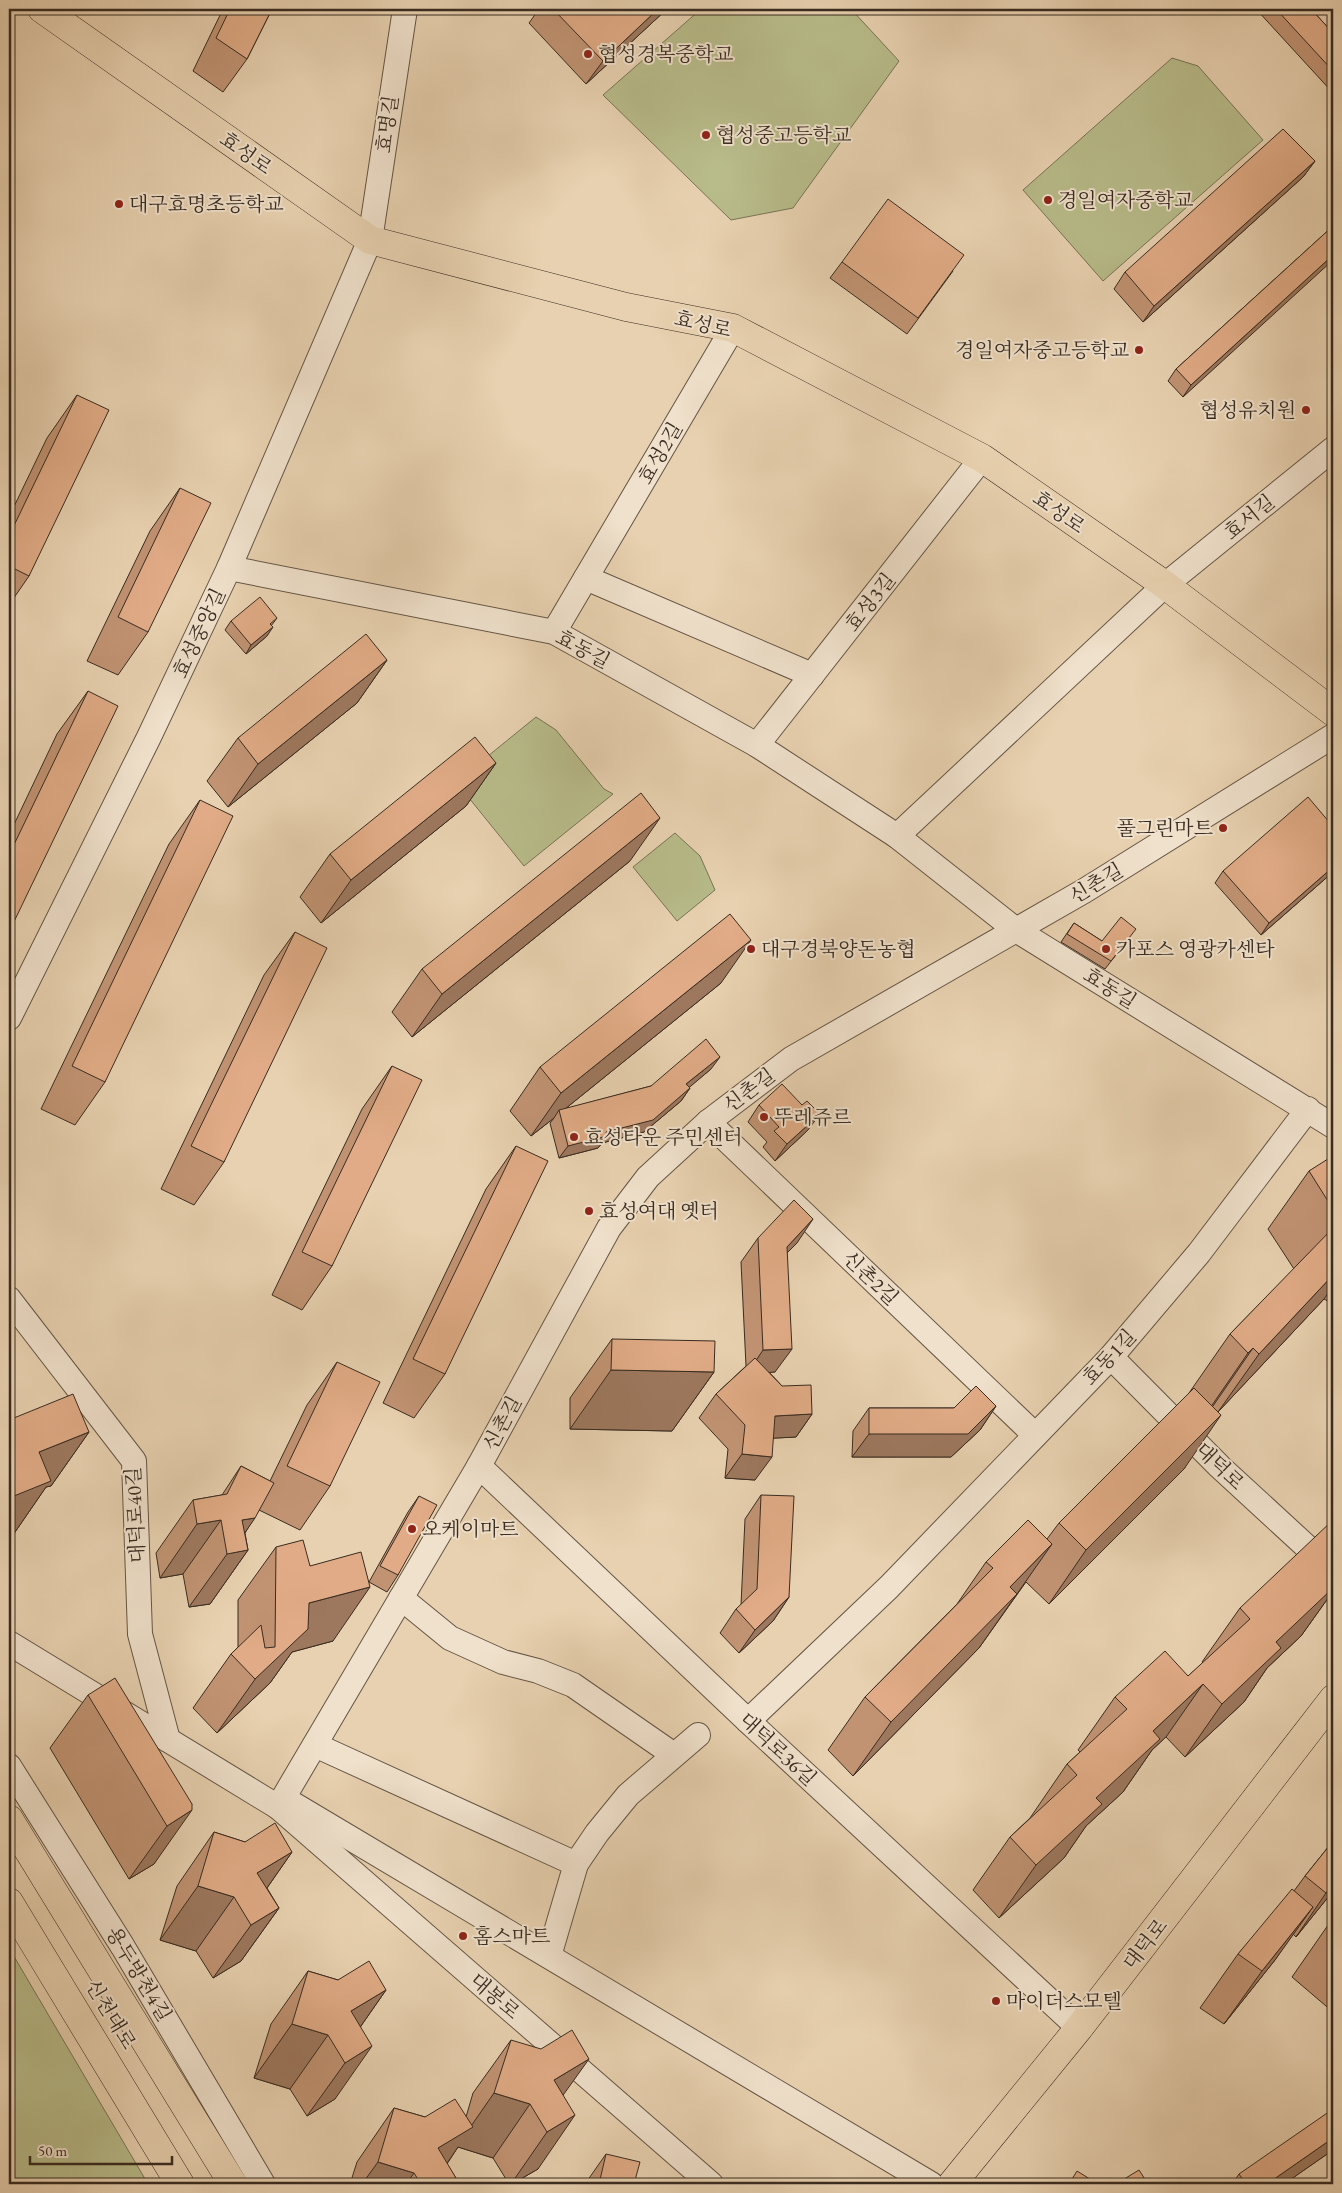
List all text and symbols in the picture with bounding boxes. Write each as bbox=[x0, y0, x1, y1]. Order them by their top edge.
place label: 협성경복중학교 bbox=[598, 41, 734, 67]
marker: 협성경복중학교 bbox=[582, 48, 594, 60]
street label: 효명길 bbox=[370, 93, 404, 155]
place label: 협성중고등학교 bbox=[716, 122, 852, 148]
street label: 효성로 bbox=[215, 126, 277, 180]
marker: 협성중고등학교 bbox=[700, 129, 712, 141]
place label: 경일여자중학교 bbox=[1058, 187, 1194, 213]
place label: 대구효명초등학교 bbox=[129, 191, 284, 217]
marker: 경일여자중학교 bbox=[1042, 194, 1054, 206]
marker: 대구효명초등학교 bbox=[113, 198, 125, 210]
street label: 효성로 bbox=[672, 305, 734, 343]
place label: 경일여자중고등학교 bbox=[955, 337, 1130, 363]
marker: 경일여자중고등학교 bbox=[1133, 344, 1145, 356]
place label: 협성유치원 bbox=[1199, 397, 1296, 423]
marker: 협성유치원 bbox=[1300, 404, 1312, 416]
street label: 효성2길 bbox=[632, 417, 688, 489]
street label: 효성로 bbox=[1028, 485, 1090, 539]
street label: 효서길 bbox=[1218, 489, 1280, 545]
street label: 효성3길 bbox=[839, 567, 901, 637]
street label: 효성중앙길 bbox=[167, 584, 231, 682]
street label: 효동길 bbox=[551, 624, 615, 674]
place label: 풀그린마트 bbox=[1116, 815, 1213, 841]
marker: 풀그린마트 bbox=[1217, 822, 1229, 834]
street label: 신촌길 bbox=[1064, 857, 1128, 909]
place label: 대구경북양돈농협 bbox=[761, 936, 916, 962]
place label: 카포스 영광카센타 bbox=[1116, 936, 1275, 962]
marker: 대구경북양돈농협 bbox=[745, 943, 757, 955]
marker: 카포스 영광카센타 bbox=[1100, 943, 1112, 955]
street label: 효동길 bbox=[1079, 962, 1141, 1014]
street label: 신촌길 bbox=[718, 1062, 780, 1118]
place label: 뚜레쥬르 bbox=[774, 1104, 852, 1130]
marker: 뚜레쥬르 bbox=[758, 1111, 770, 1123]
place label: 효성타운 주민센터 bbox=[584, 1124, 743, 1150]
marker: 효성타운 주민센터 bbox=[568, 1131, 580, 1143]
place label: 효성여대 옛터 bbox=[599, 1198, 719, 1224]
marker: 효성여대 옛터 bbox=[583, 1205, 595, 1217]
street label: 신촌2길 bbox=[838, 1245, 904, 1311]
street label: 효동1길 bbox=[1076, 1323, 1142, 1391]
street label: 신촌길 bbox=[477, 1391, 527, 1455]
street label: 대덕로 bbox=[1190, 1437, 1250, 1495]
street label: 대덕로40길 bbox=[119, 1466, 151, 1564]
place label: 오케이마트 bbox=[422, 1516, 519, 1542]
marker: 오케이마트 bbox=[406, 1523, 418, 1535]
street label: 대덕로36길 bbox=[734, 1707, 822, 1791]
street label: 대덕로 bbox=[1117, 1913, 1173, 1975]
street label: 용두방천4길 bbox=[101, 1922, 177, 2026]
place label: 홈스마트 bbox=[473, 1923, 550, 1949]
marker: 홈스마트 bbox=[457, 1930, 469, 1942]
street label: 대봉로 bbox=[465, 1967, 525, 2025]
street label: 신천대로 bbox=[80, 1974, 142, 2054]
place label: 마이더스모텔 bbox=[1006, 1988, 1122, 2014]
marker: 마이더스모텔 bbox=[990, 1995, 1002, 2007]
scale bar bbox=[30, 2133, 172, 2165]
text: 50 m bbox=[38, 2141, 67, 2160]

